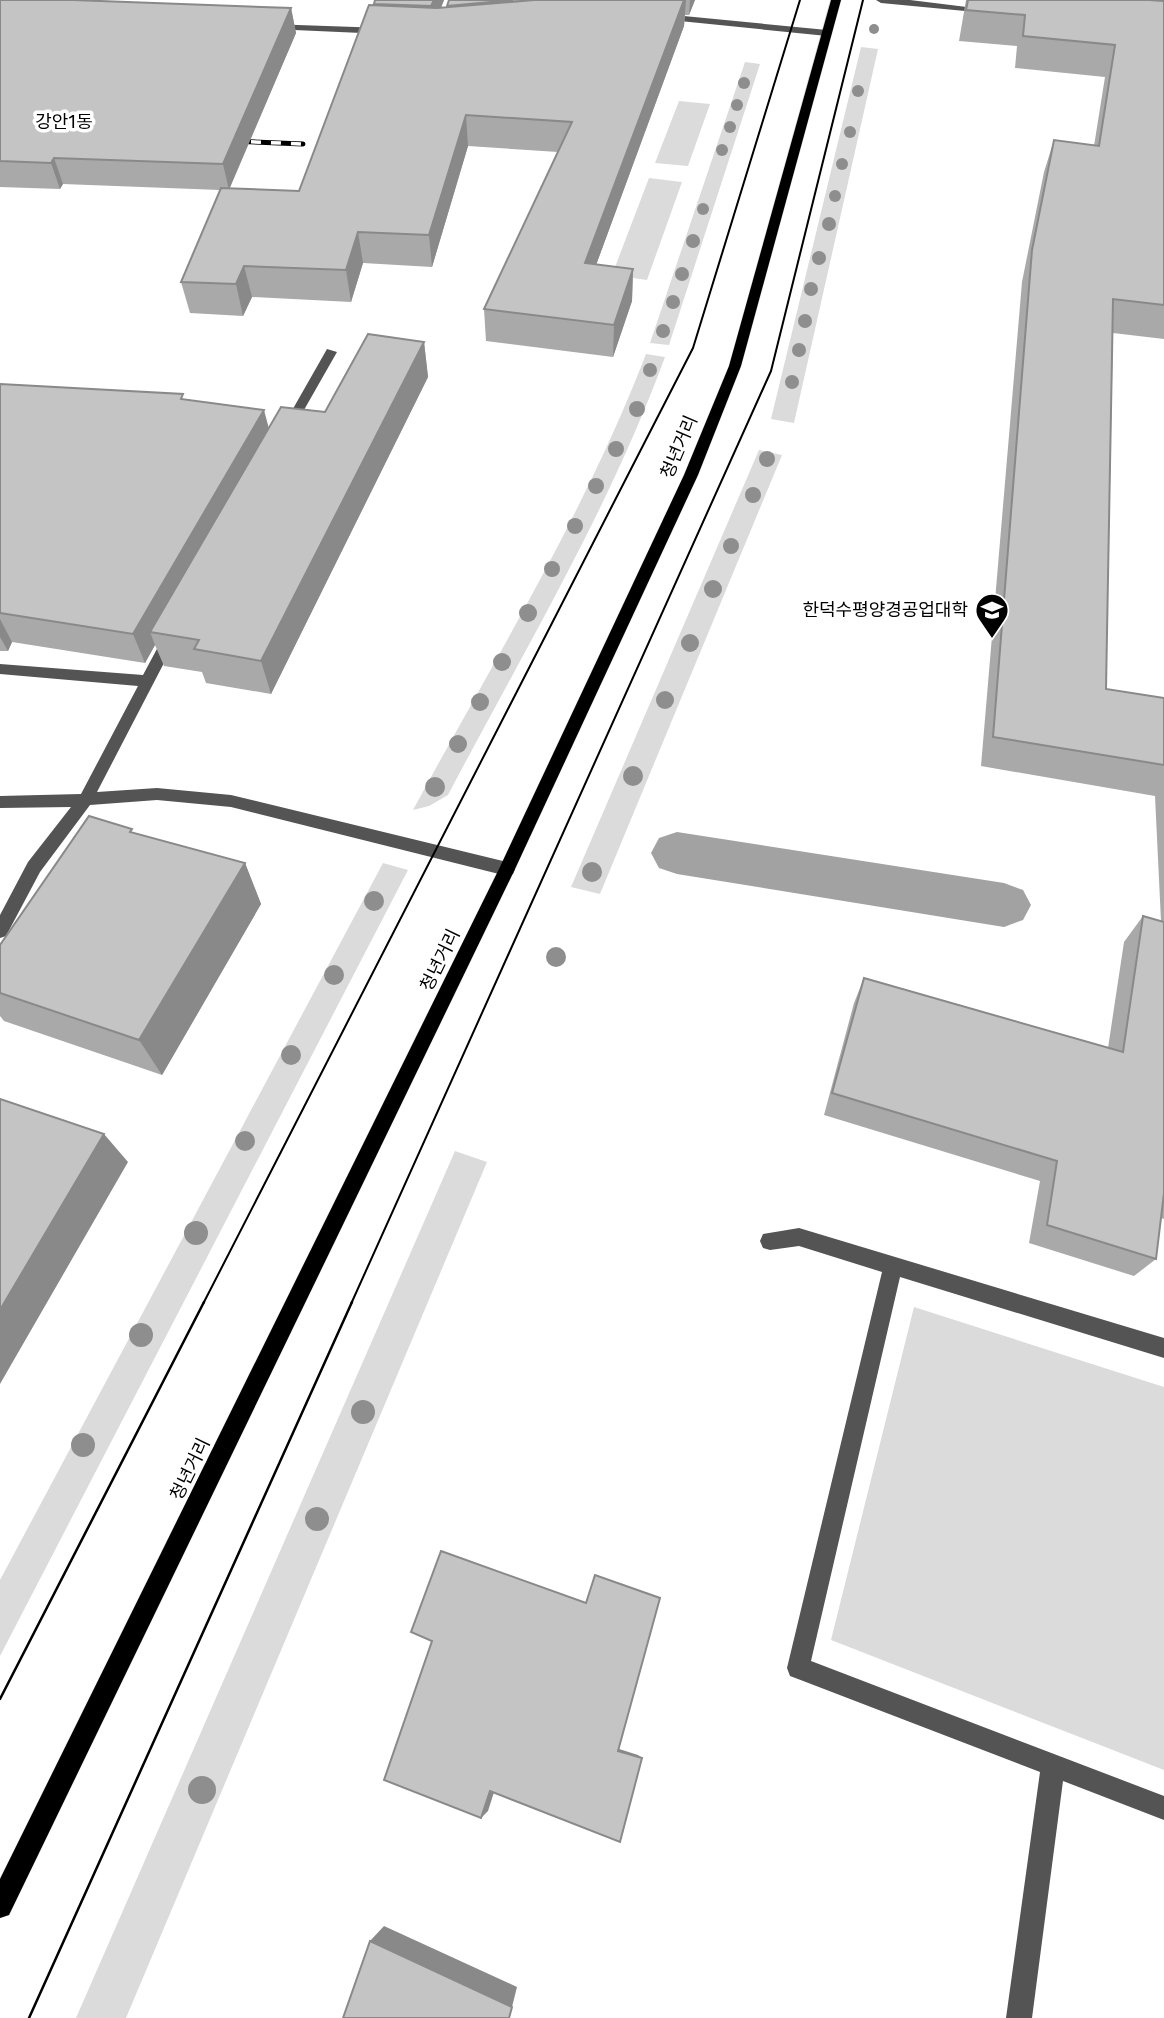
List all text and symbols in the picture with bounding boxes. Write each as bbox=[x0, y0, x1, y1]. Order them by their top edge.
district label: 강안1동 bbox=[35, 111, 93, 133]
street label: 청년거리 bbox=[656, 412, 702, 482]
school or university icon: 한덕수평양경공업대학 bbox=[973, 591, 1011, 640]
place label: 한덕수평양경공업대학 bbox=[802, 599, 968, 621]
street label: 청년거리 bbox=[416, 925, 464, 995]
street label: 청년거리 bbox=[166, 1434, 214, 1504]

